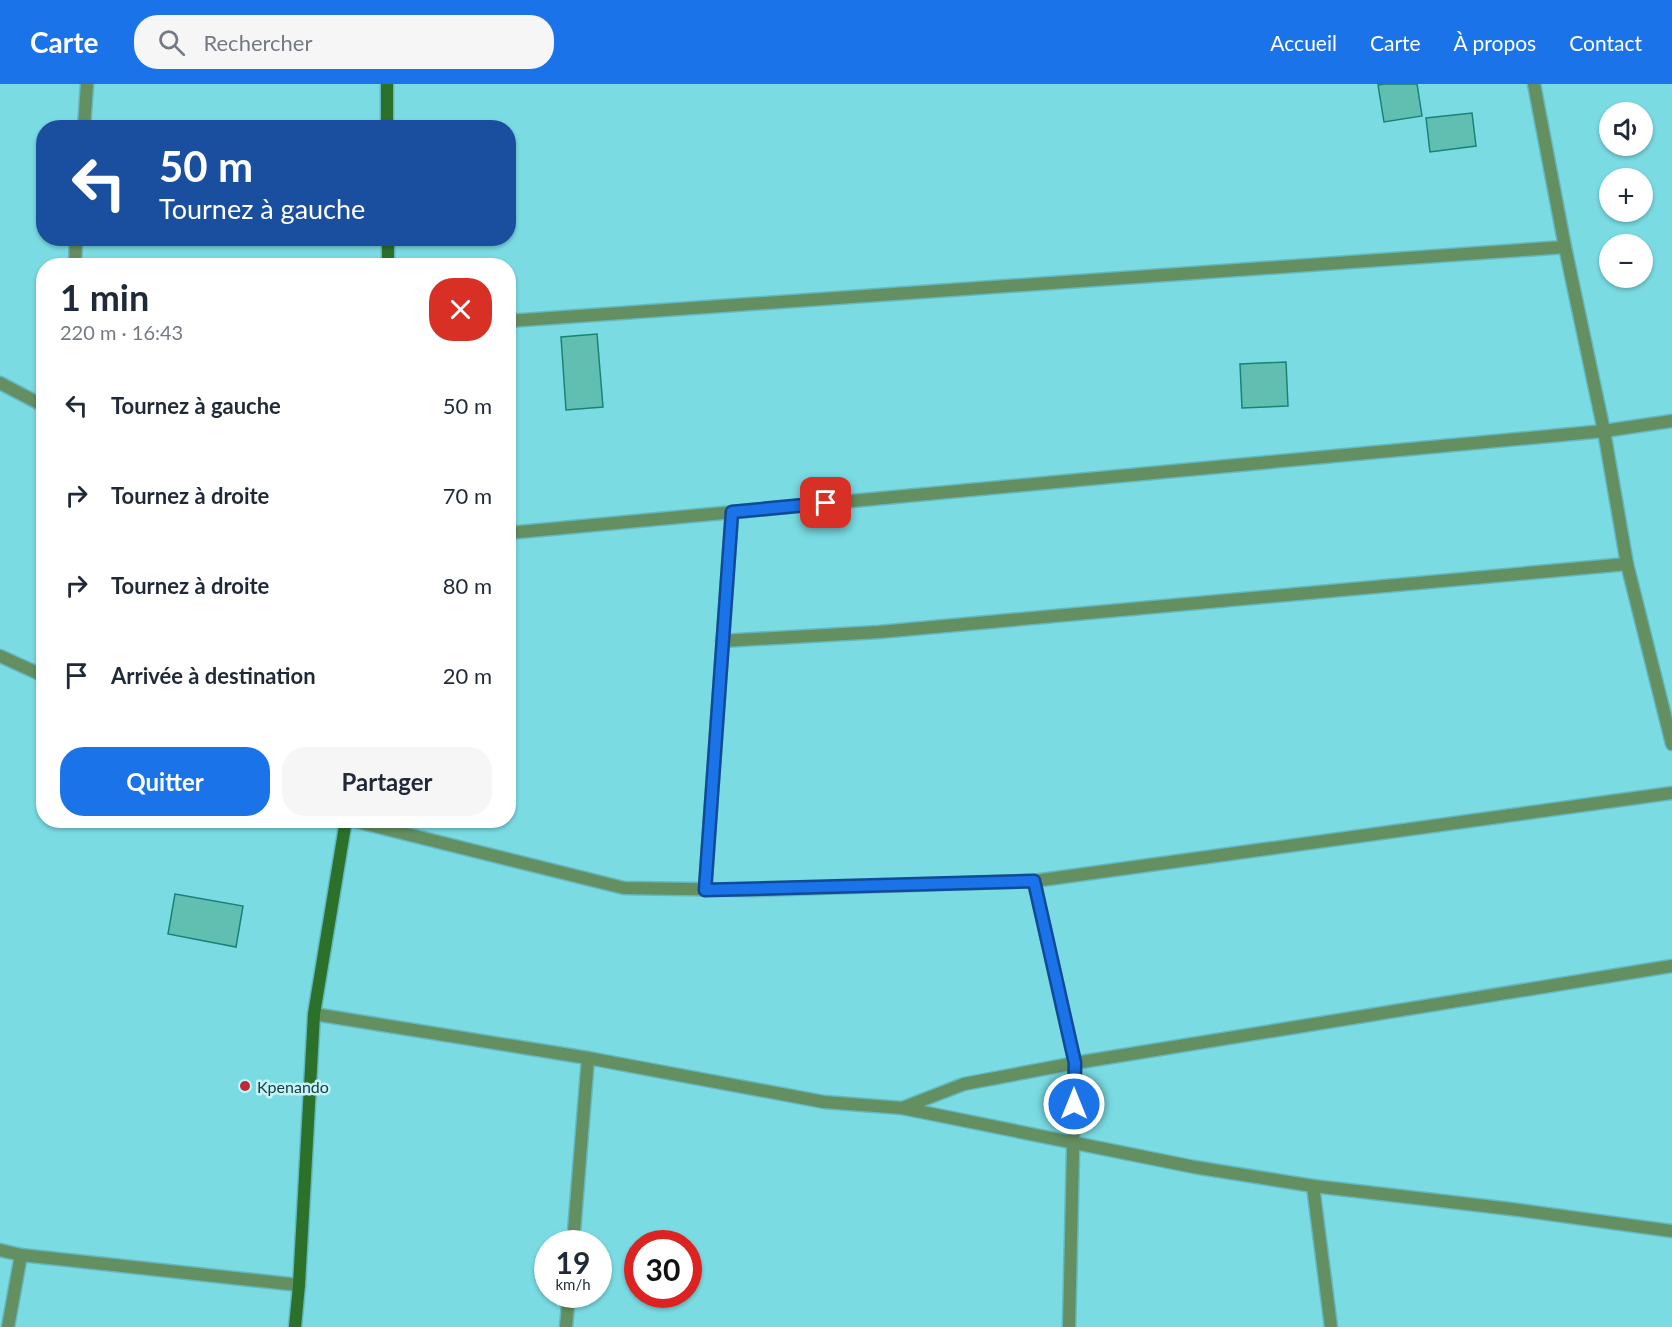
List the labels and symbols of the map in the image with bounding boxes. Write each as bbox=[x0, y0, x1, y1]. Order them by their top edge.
pin bbox=[800, 477, 851, 528]
position arrow bbox=[1042, 1072, 1106, 1136]
place label: Kpenando bbox=[257, 1077, 329, 1096]
marker: Kpenando bbox=[238, 1079, 252, 1093]
speed limit sign: 30 bbox=[624, 1230, 702, 1308]

